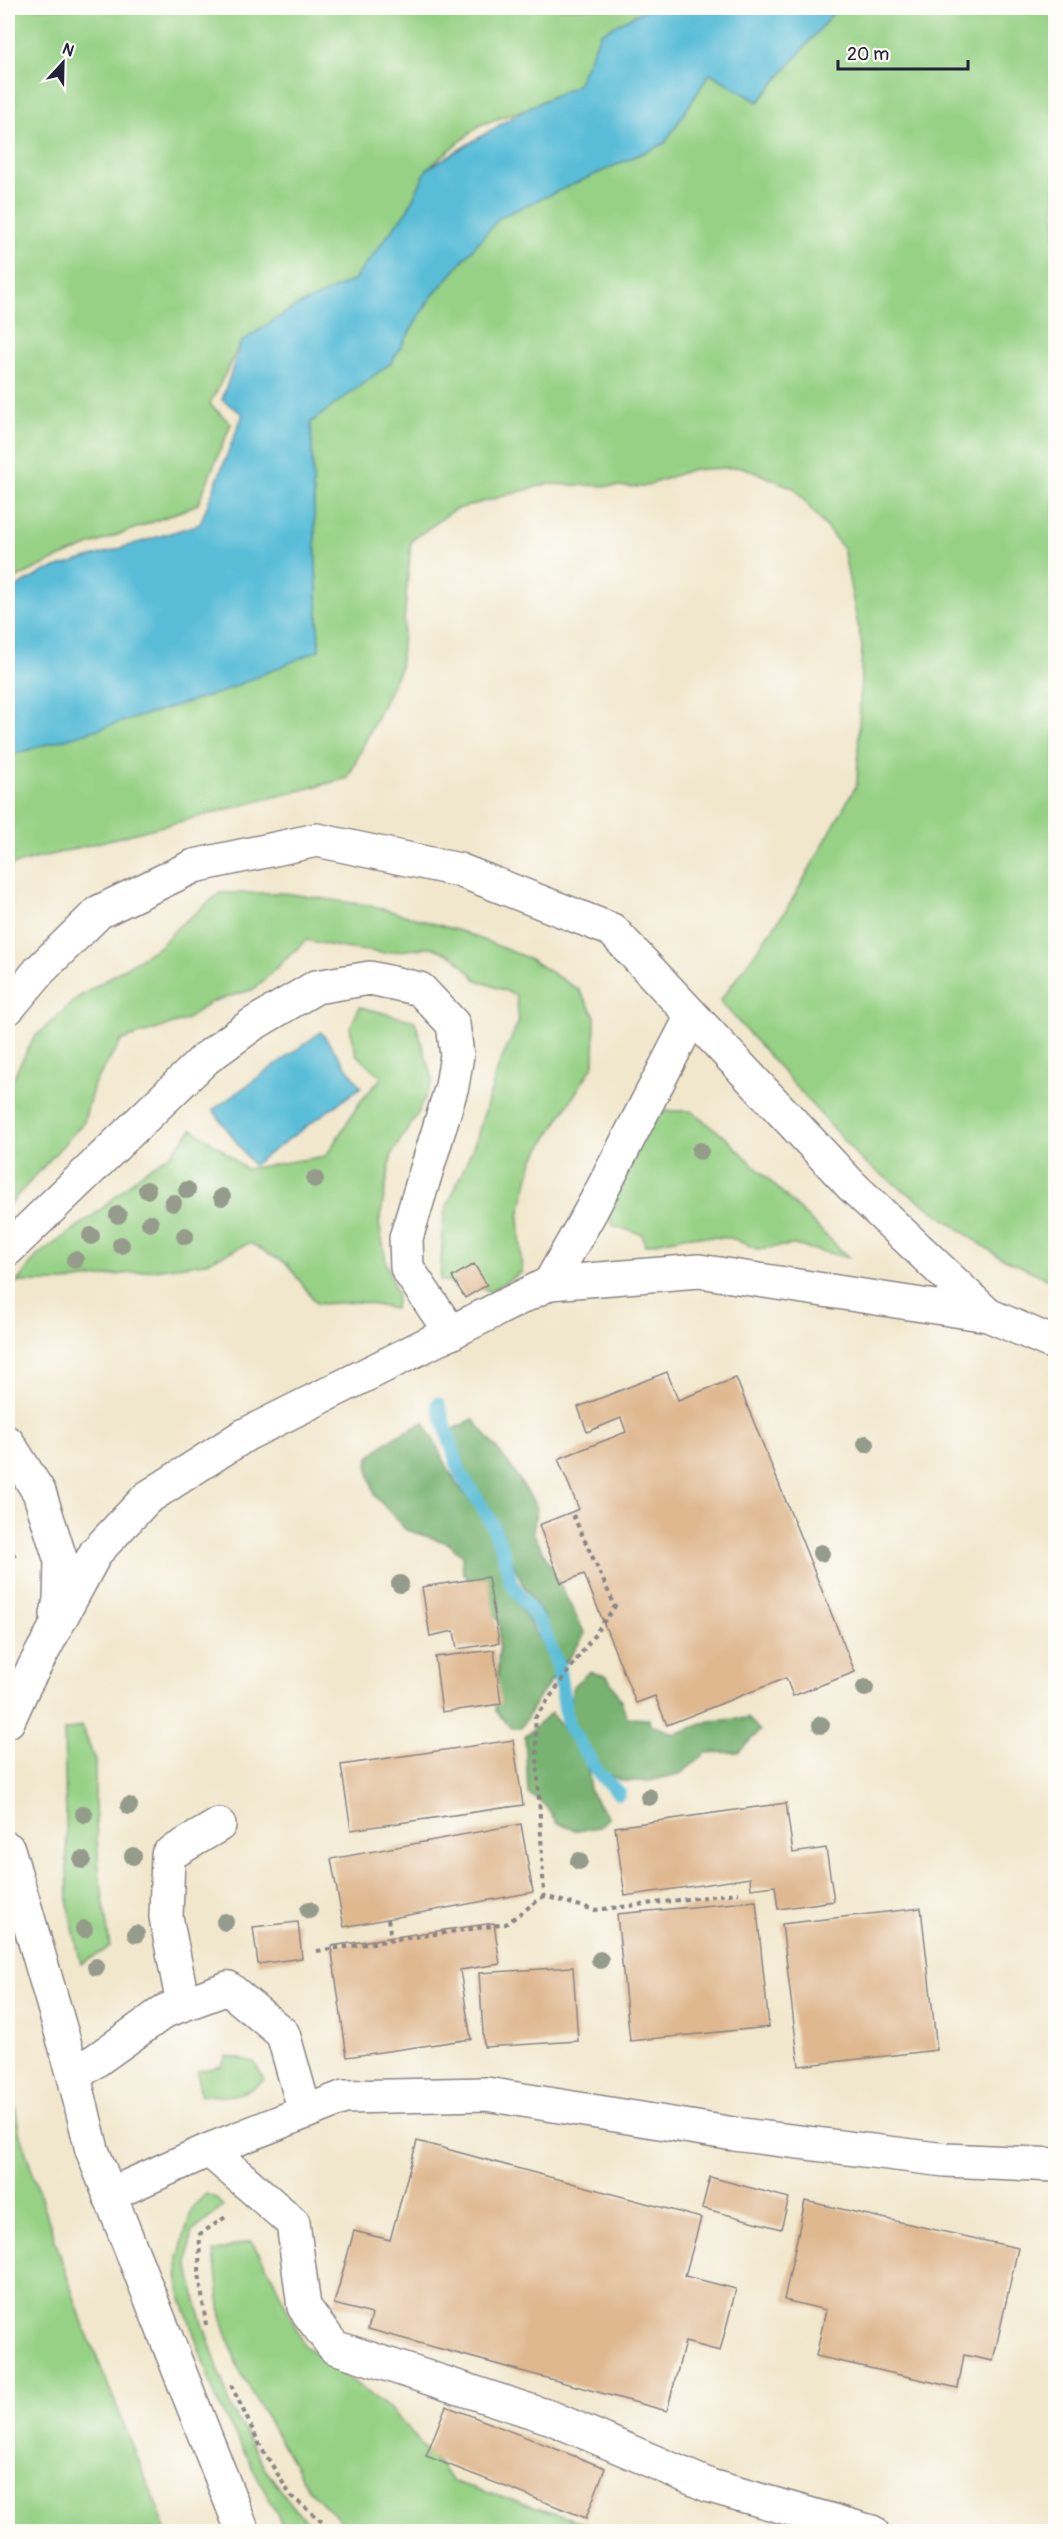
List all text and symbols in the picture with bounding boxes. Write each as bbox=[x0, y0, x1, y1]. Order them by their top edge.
north arrow bbox=[33, 33, 93, 93]
scale bar bbox=[838, 33, 968, 71]
text: N bbox=[59, 39, 77, 61]
text: 20 m bbox=[847, 43, 889, 66]

